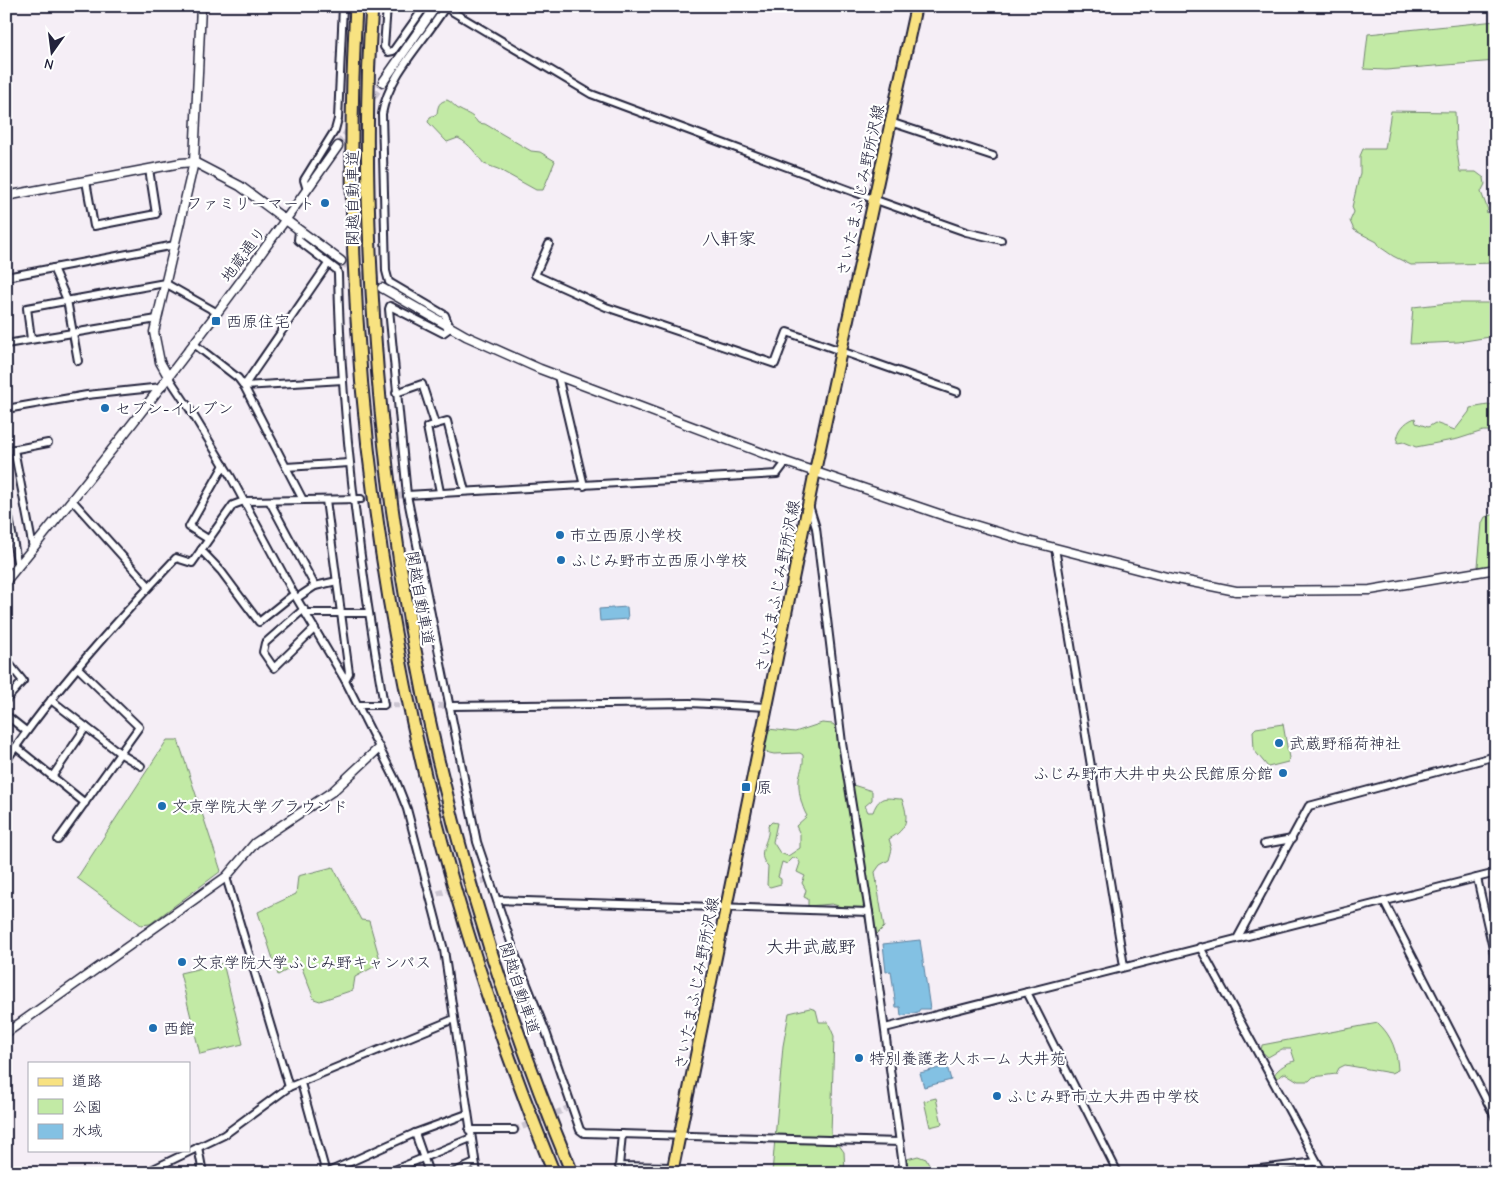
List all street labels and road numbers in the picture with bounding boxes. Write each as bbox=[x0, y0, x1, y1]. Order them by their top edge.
street label: さいたまふじみ野所沢線 bbox=[834, 103, 888, 278]
street label: 関越自動車道 bbox=[344, 150, 362, 246]
street label: 地蔵通り bbox=[217, 224, 270, 286]
street label: さいたまふじみ野所沢線 bbox=[752, 498, 804, 674]
street label: 関越自動車道 bbox=[403, 549, 437, 647]
street label: さいたまふじみ野所沢線 bbox=[671, 895, 723, 1071]
street label: 関越自動車道 bbox=[496, 940, 542, 1037]

